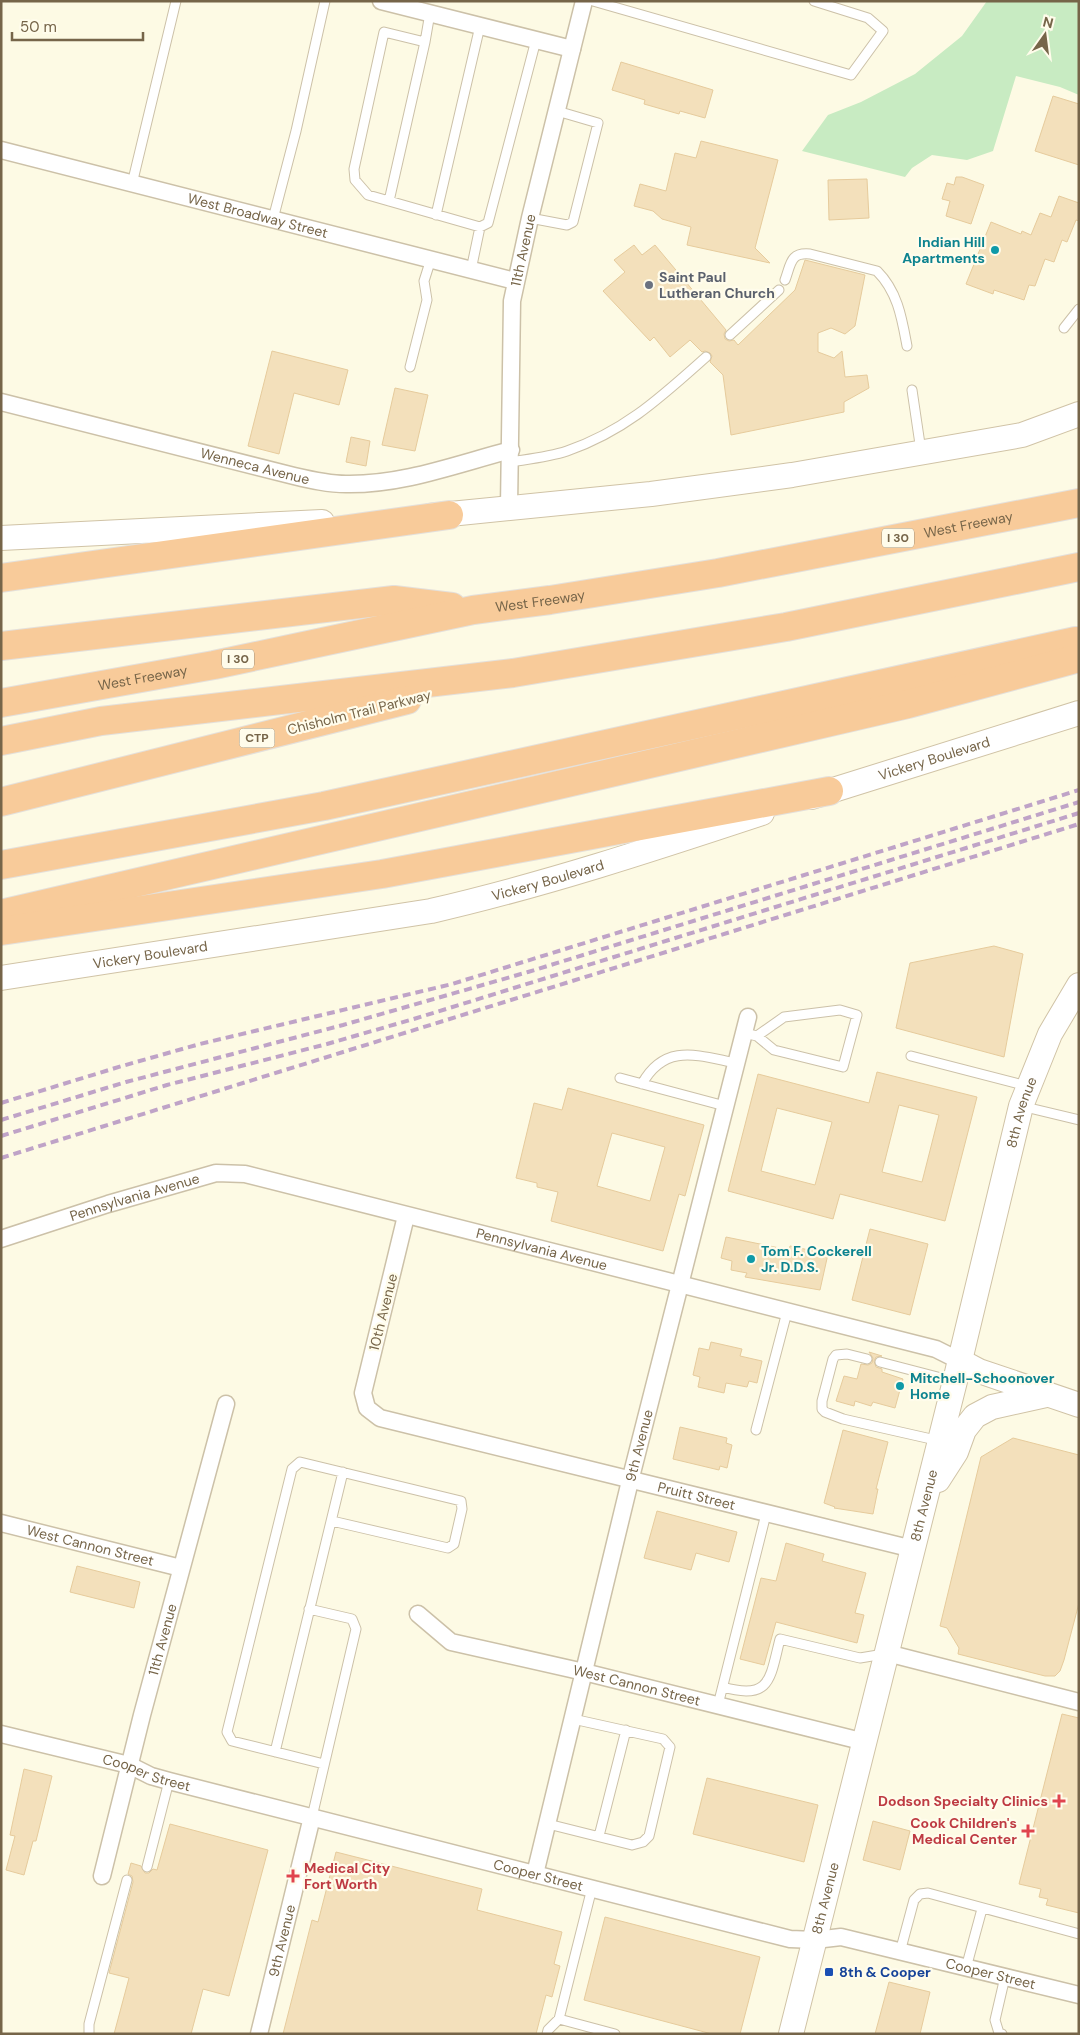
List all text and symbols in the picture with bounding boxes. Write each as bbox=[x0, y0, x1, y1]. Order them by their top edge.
scale bar bbox=[12, 10, 144, 42]
north arrow bbox=[1020, 10, 1070, 60]
text: N bbox=[1041, 12, 1055, 32]
text: 50 m bbox=[20, 17, 57, 37]
street label: West Broadway Street bbox=[186, 189, 330, 242]
street label: 11th Avenue bbox=[506, 212, 540, 288]
place label: Indian Hill Apartments bbox=[902, 233, 985, 267]
marker: Indian Hill Apartments bbox=[989, 244, 1001, 256]
place label: Saint Paul Lutheran Church bbox=[659, 268, 775, 302]
marker: Saint Paul Lutheran Church bbox=[643, 279, 655, 291]
street label: Wenneca Avenue bbox=[199, 444, 311, 488]
street label: West Freeway bbox=[922, 507, 1015, 542]
road number: I 30 bbox=[882, 528, 914, 548]
street label: West Freeway bbox=[494, 585, 587, 616]
road number: I 30 bbox=[222, 650, 254, 669]
street label: West Freeway bbox=[97, 661, 189, 695]
street label: Chisholm Trail Parkway bbox=[285, 685, 433, 739]
road number: CTP bbox=[240, 728, 274, 748]
street label: Vickery Boulevard bbox=[876, 732, 992, 784]
street label: Vickery Boulevard bbox=[490, 855, 606, 905]
street label: Vickery Boulevard bbox=[92, 937, 209, 973]
street label: 8th Avenue bbox=[1002, 1074, 1041, 1150]
street label: Pennsylvania Avenue bbox=[67, 1169, 202, 1225]
street label: Pennsylvania Avenue bbox=[474, 1224, 609, 1274]
place label: Tom F. Cockerell Jr. D.D.S. bbox=[761, 1242, 872, 1276]
marker: Tom F. Cockerell Jr. D.D.S. bbox=[745, 1253, 757, 1265]
street label: 10th Avenue bbox=[365, 1272, 401, 1352]
place label: Mitchell-Schoonover Home bbox=[910, 1369, 1055, 1403]
marker: Mitchell-Schoonover Home bbox=[894, 1380, 906, 1392]
street label: 9th Avenue bbox=[621, 1407, 657, 1483]
street label: 8th Avenue bbox=[906, 1468, 941, 1543]
street label: Pruitt Street bbox=[656, 1478, 737, 1514]
street label: West Cannon Street bbox=[25, 1521, 156, 1570]
street label: 11th Avenue bbox=[144, 1602, 181, 1677]
street label: West Cannon Street bbox=[571, 1661, 702, 1710]
street label: Cooper Street bbox=[101, 1750, 193, 1795]
place label: Dodson Specialty Clinics bbox=[878, 1792, 1048, 1810]
marker: Dodson Specialty Clinics bbox=[1052, 1794, 1066, 1808]
place label: Cook Children's Medical Center bbox=[910, 1814, 1017, 1848]
marker: Cook Children's Medical Center bbox=[1021, 1824, 1035, 1838]
street label: Cooper Street bbox=[491, 1855, 585, 1895]
place label: Medical City Fort Worth bbox=[304, 1859, 391, 1893]
street label: 8th Avenue bbox=[807, 1860, 843, 1936]
marker: Medical City Fort Worth bbox=[286, 1869, 300, 1883]
street label: 9th Avenue bbox=[264, 1903, 299, 1979]
street label: Cooper Street bbox=[944, 1954, 1038, 1993]
place label: 8th & Cooper bbox=[839, 1963, 931, 1981]
marker: 8th & Cooper bbox=[823, 1966, 835, 1978]

